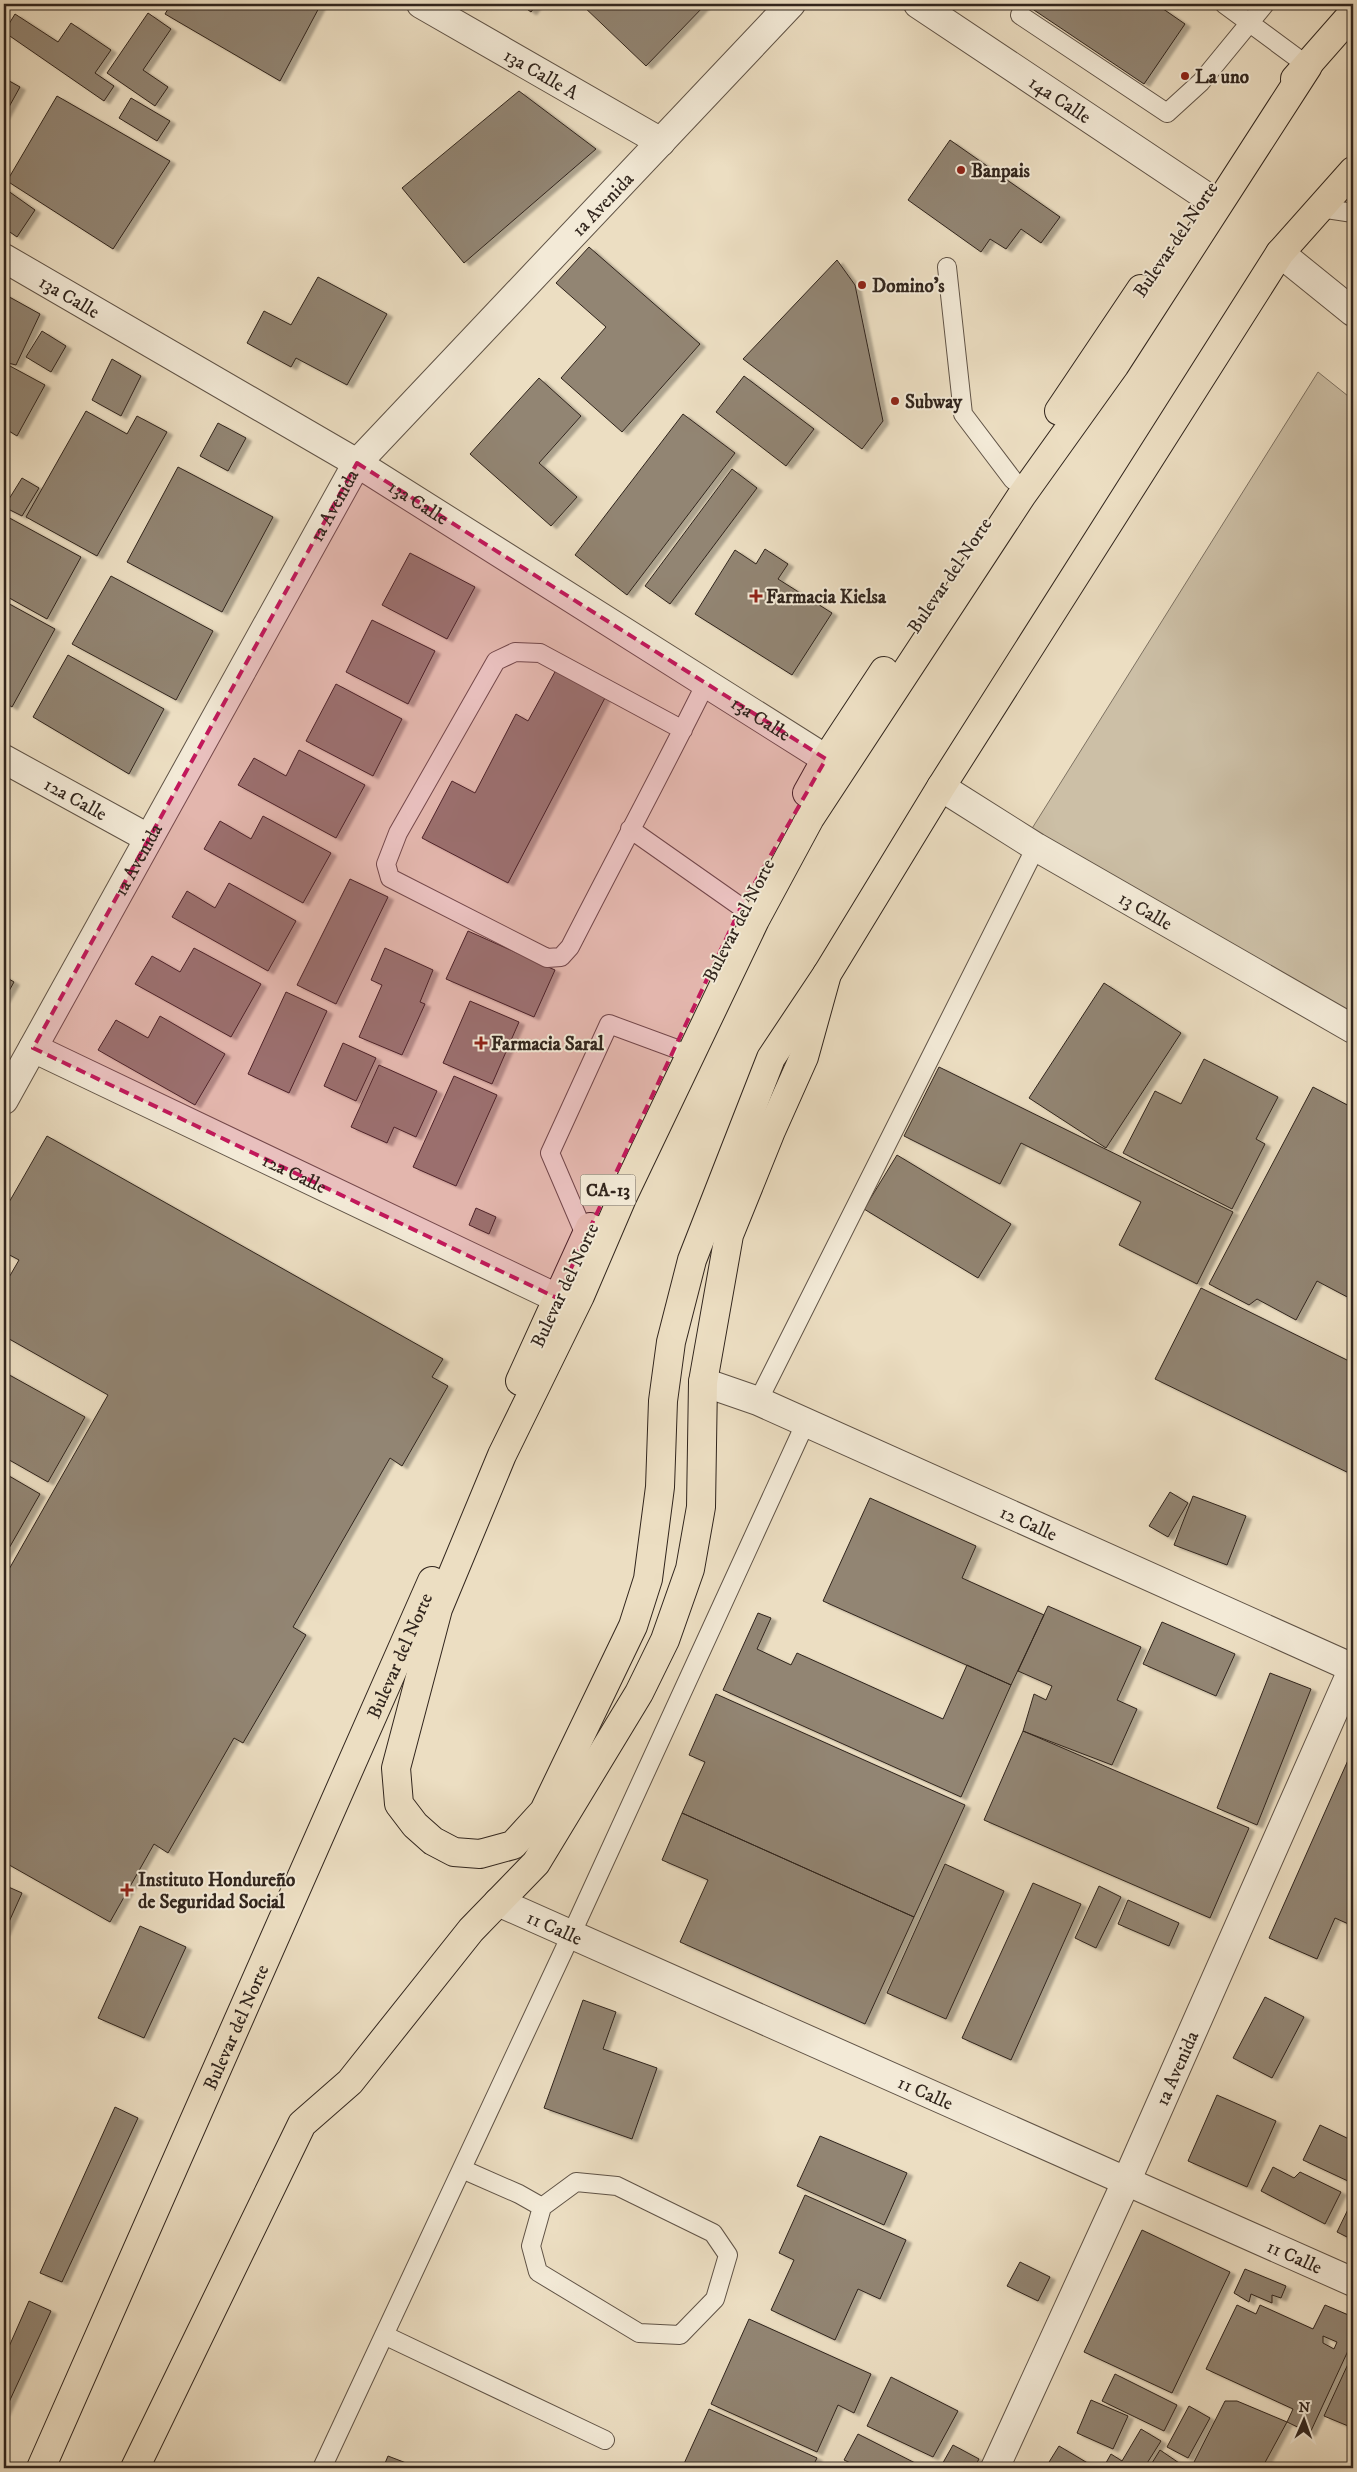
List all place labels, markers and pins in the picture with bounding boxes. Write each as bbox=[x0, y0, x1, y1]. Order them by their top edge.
place label: La uno bbox=[1195, 66, 1249, 89]
marker: La uno bbox=[1179, 70, 1191, 82]
place label: Banpais bbox=[971, 160, 1031, 183]
marker: Banpais bbox=[955, 164, 967, 176]
place label: Domino's bbox=[872, 275, 945, 298]
marker: Domino's bbox=[856, 279, 868, 291]
place label: Subway bbox=[905, 391, 963, 414]
marker: Subway bbox=[889, 395, 901, 407]
place label: Farmacia Kielsa bbox=[766, 586, 887, 609]
marker: Farmacia Kielsa bbox=[750, 590, 762, 602]
place label: Farmacia Saral bbox=[491, 1033, 604, 1056]
marker: Farmacia Saral bbox=[475, 1037, 487, 1049]
place label: Instituto Hondureño de Seguridad Social bbox=[138, 1869, 295, 1914]
marker: Instituto Hondureño de Seguridad Social bbox=[120, 1883, 134, 1897]

